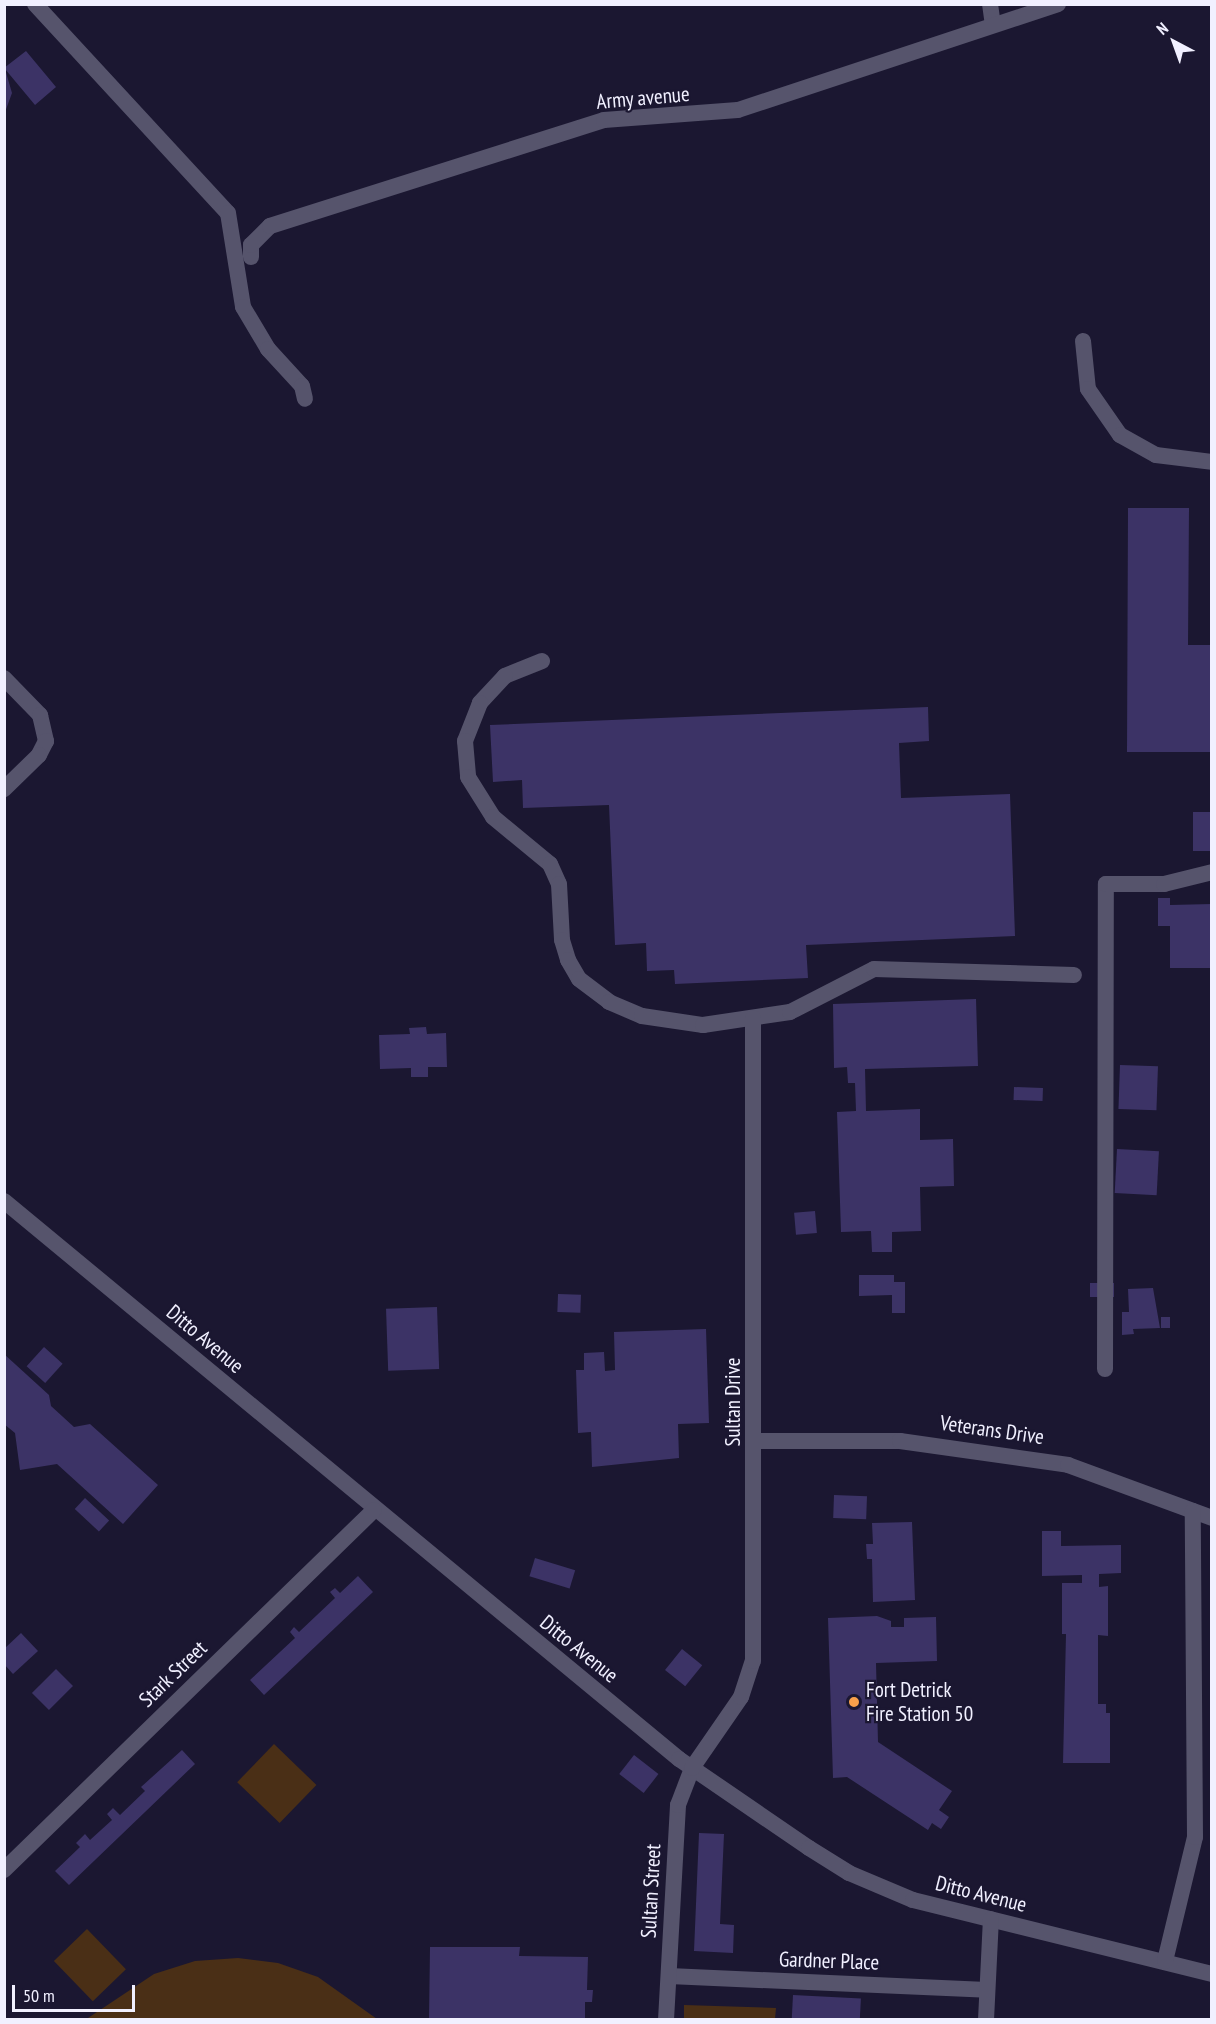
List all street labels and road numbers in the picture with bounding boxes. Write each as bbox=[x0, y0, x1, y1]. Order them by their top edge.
street label: Army avenue bbox=[595, 81, 691, 115]
street label: Ditto Avenue bbox=[161, 1299, 249, 1379]
street label: Sultan Drive bbox=[720, 1358, 746, 1446]
street label: Veterans Drive bbox=[938, 1410, 1046, 1450]
street label: Ditto Avenue bbox=[535, 1610, 623, 1688]
street label: Stark Street bbox=[134, 1635, 212, 1713]
street label: Sultan Street bbox=[636, 1843, 666, 1939]
street label: Ditto Avenue bbox=[933, 1870, 1029, 1918]
street label: Gardner Place bbox=[778, 1947, 880, 1975]

